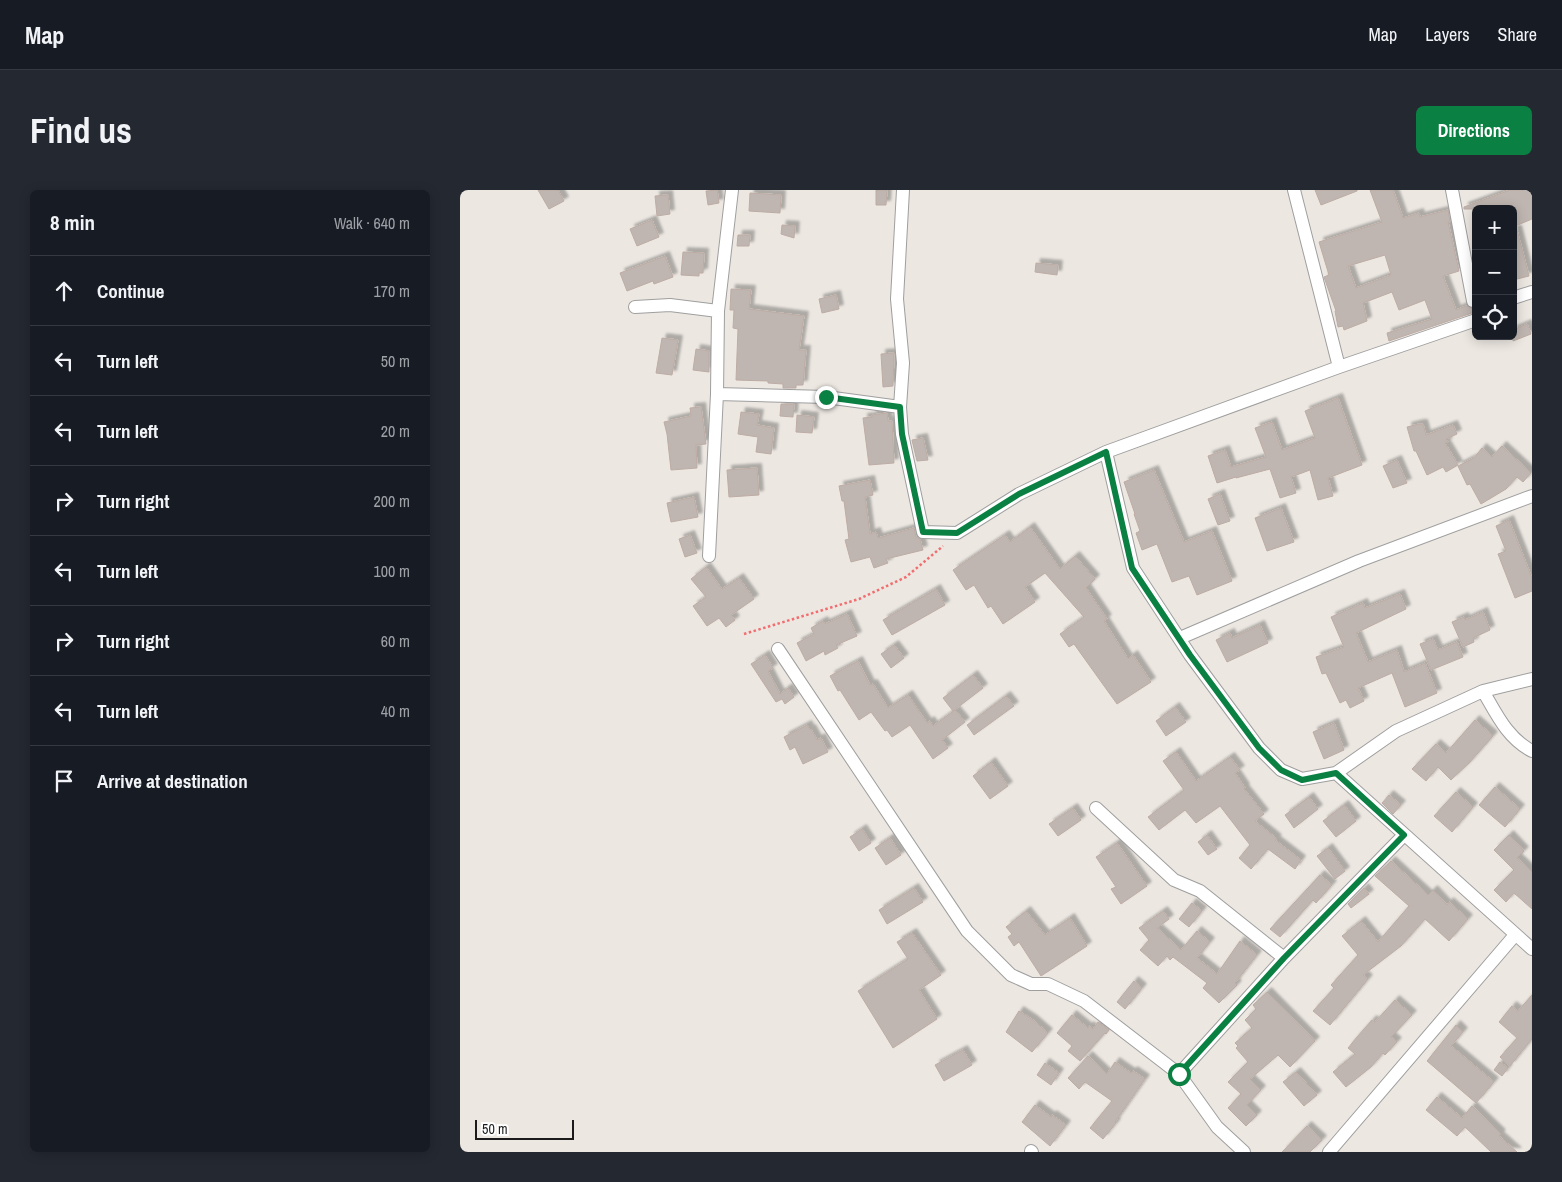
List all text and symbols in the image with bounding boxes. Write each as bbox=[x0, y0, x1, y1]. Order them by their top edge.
text: Map bbox=[25, 19, 64, 51]
text: Map bbox=[1369, 22, 1397, 47]
text: Layers bbox=[1425, 22, 1470, 47]
text: Share bbox=[1498, 22, 1537, 47]
button: Directions bbox=[1416, 106, 1532, 155]
text: Find us bbox=[30, 107, 132, 154]
map controls bbox=[1472, 205, 1517, 340]
button: + bbox=[1472, 205, 1517, 250]
text: 8 min bbox=[50, 208, 95, 237]
text: Walk · 640 m bbox=[334, 212, 410, 234]
button: − bbox=[1472, 250, 1517, 295]
icon: ahead bbox=[50, 277, 78, 305]
text: Continue bbox=[97, 278, 165, 304]
text: 170 m bbox=[374, 280, 410, 302]
button: locate bbox=[1472, 295, 1517, 340]
icon: left bbox=[50, 347, 78, 375]
text: Turn left bbox=[97, 348, 158, 374]
text: 50 m bbox=[381, 350, 410, 372]
route end bbox=[815, 386, 838, 409]
icon: left bbox=[50, 417, 78, 445]
text: Turn left bbox=[97, 418, 158, 444]
text: 20 m bbox=[381, 420, 410, 442]
icon: right bbox=[50, 487, 78, 515]
text: Turn right bbox=[97, 488, 169, 514]
text: 200 m bbox=[374, 490, 410, 512]
icon: left bbox=[50, 557, 78, 585]
text: Turn left bbox=[97, 558, 158, 584]
text: 100 m bbox=[374, 560, 410, 582]
icon: right bbox=[50, 627, 78, 655]
text: Turn right bbox=[97, 628, 169, 654]
text: 60 m bbox=[381, 630, 410, 652]
icon: left bbox=[50, 697, 78, 725]
text: Turn left bbox=[97, 698, 158, 724]
text: 40 m bbox=[381, 700, 410, 722]
icon: arrive bbox=[50, 767, 78, 795]
text: Arrive at destination bbox=[97, 768, 248, 794]
route start bbox=[1168, 1063, 1191, 1086]
scale bar bbox=[475, 1117, 574, 1140]
text: 50 m bbox=[482, 1120, 508, 1138]

